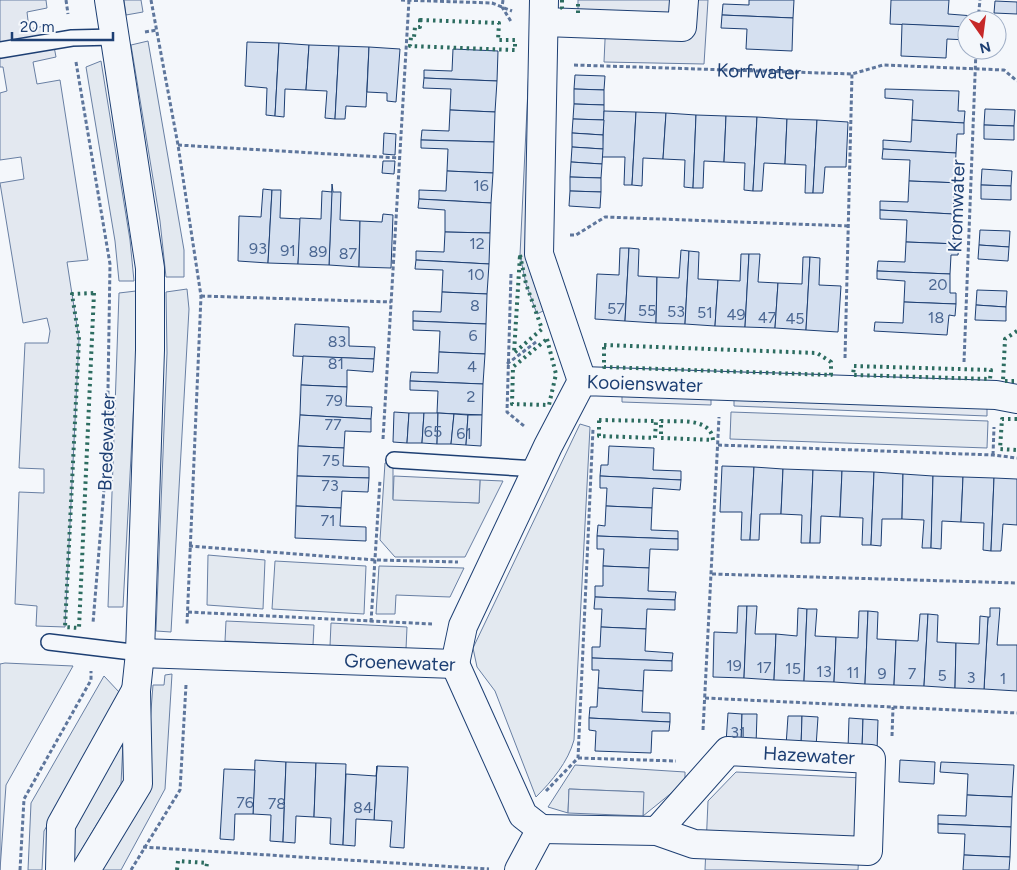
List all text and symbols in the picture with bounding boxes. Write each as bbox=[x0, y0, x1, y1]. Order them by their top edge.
scale bar bbox=[12, 10, 114, 42]
north arrow bbox=[957, 10, 1007, 60]
text: 20 m bbox=[20, 18, 54, 36]
text: N bbox=[978, 38, 992, 57]
street label: Korfwater bbox=[716, 59, 802, 84]
street label: Kromwater bbox=[943, 158, 970, 253]
house number: 16 bbox=[473, 176, 489, 195]
house number: 12 bbox=[469, 234, 485, 253]
house number: 93 bbox=[249, 239, 267, 258]
house number: 91 bbox=[280, 241, 296, 260]
house number: 89 bbox=[309, 242, 327, 261]
house number: 87 bbox=[339, 244, 358, 263]
house number: 10 bbox=[468, 265, 484, 284]
house number: 20 bbox=[928, 275, 948, 294]
house number: 8 bbox=[470, 296, 480, 315]
house number: 57 bbox=[607, 299, 625, 318]
house number: 55 bbox=[638, 301, 656, 320]
house number: 53 bbox=[667, 302, 685, 321]
house number: 51 bbox=[697, 303, 713, 322]
house number: 49 bbox=[727, 305, 746, 324]
house number: 47 bbox=[758, 308, 777, 327]
house number: 18 bbox=[928, 308, 944, 327]
house number: 45 bbox=[785, 309, 805, 328]
house number: 6 bbox=[468, 326, 478, 345]
house number: 83 bbox=[328, 332, 346, 351]
house number: 81 bbox=[328, 354, 344, 373]
house number: 4 bbox=[467, 357, 477, 376]
street label: Kooienswater bbox=[586, 370, 704, 397]
house number: 2 bbox=[467, 387, 475, 406]
house number: 79 bbox=[325, 391, 343, 410]
street label: Bredewater bbox=[93, 392, 120, 491]
house number: 77 bbox=[324, 415, 342, 434]
house number: 65 bbox=[424, 422, 442, 441]
house number: 61 bbox=[456, 424, 472, 443]
house number: 75 bbox=[322, 451, 340, 470]
house number: 73 bbox=[321, 476, 339, 495]
house number: 71 bbox=[320, 511, 336, 530]
street label: Groenewater bbox=[344, 649, 456, 676]
house number: 19 bbox=[726, 656, 742, 675]
house number: 17 bbox=[756, 658, 772, 677]
house number: 15 bbox=[785, 659, 801, 678]
house number: 13 bbox=[816, 662, 832, 681]
house number: 11 bbox=[846, 663, 860, 682]
house number: 9 bbox=[877, 664, 887, 683]
house number: 7 bbox=[908, 664, 917, 683]
house number: 5 bbox=[937, 666, 947, 685]
house number: 3 bbox=[967, 668, 975, 687]
house number: 1 bbox=[1000, 669, 1006, 688]
house number: 31 bbox=[730, 723, 746, 742]
street label: Hazewater bbox=[763, 742, 856, 769]
house number: 76 bbox=[236, 793, 254, 812]
house number: 78 bbox=[268, 794, 286, 813]
house number: 84 bbox=[353, 798, 373, 817]

